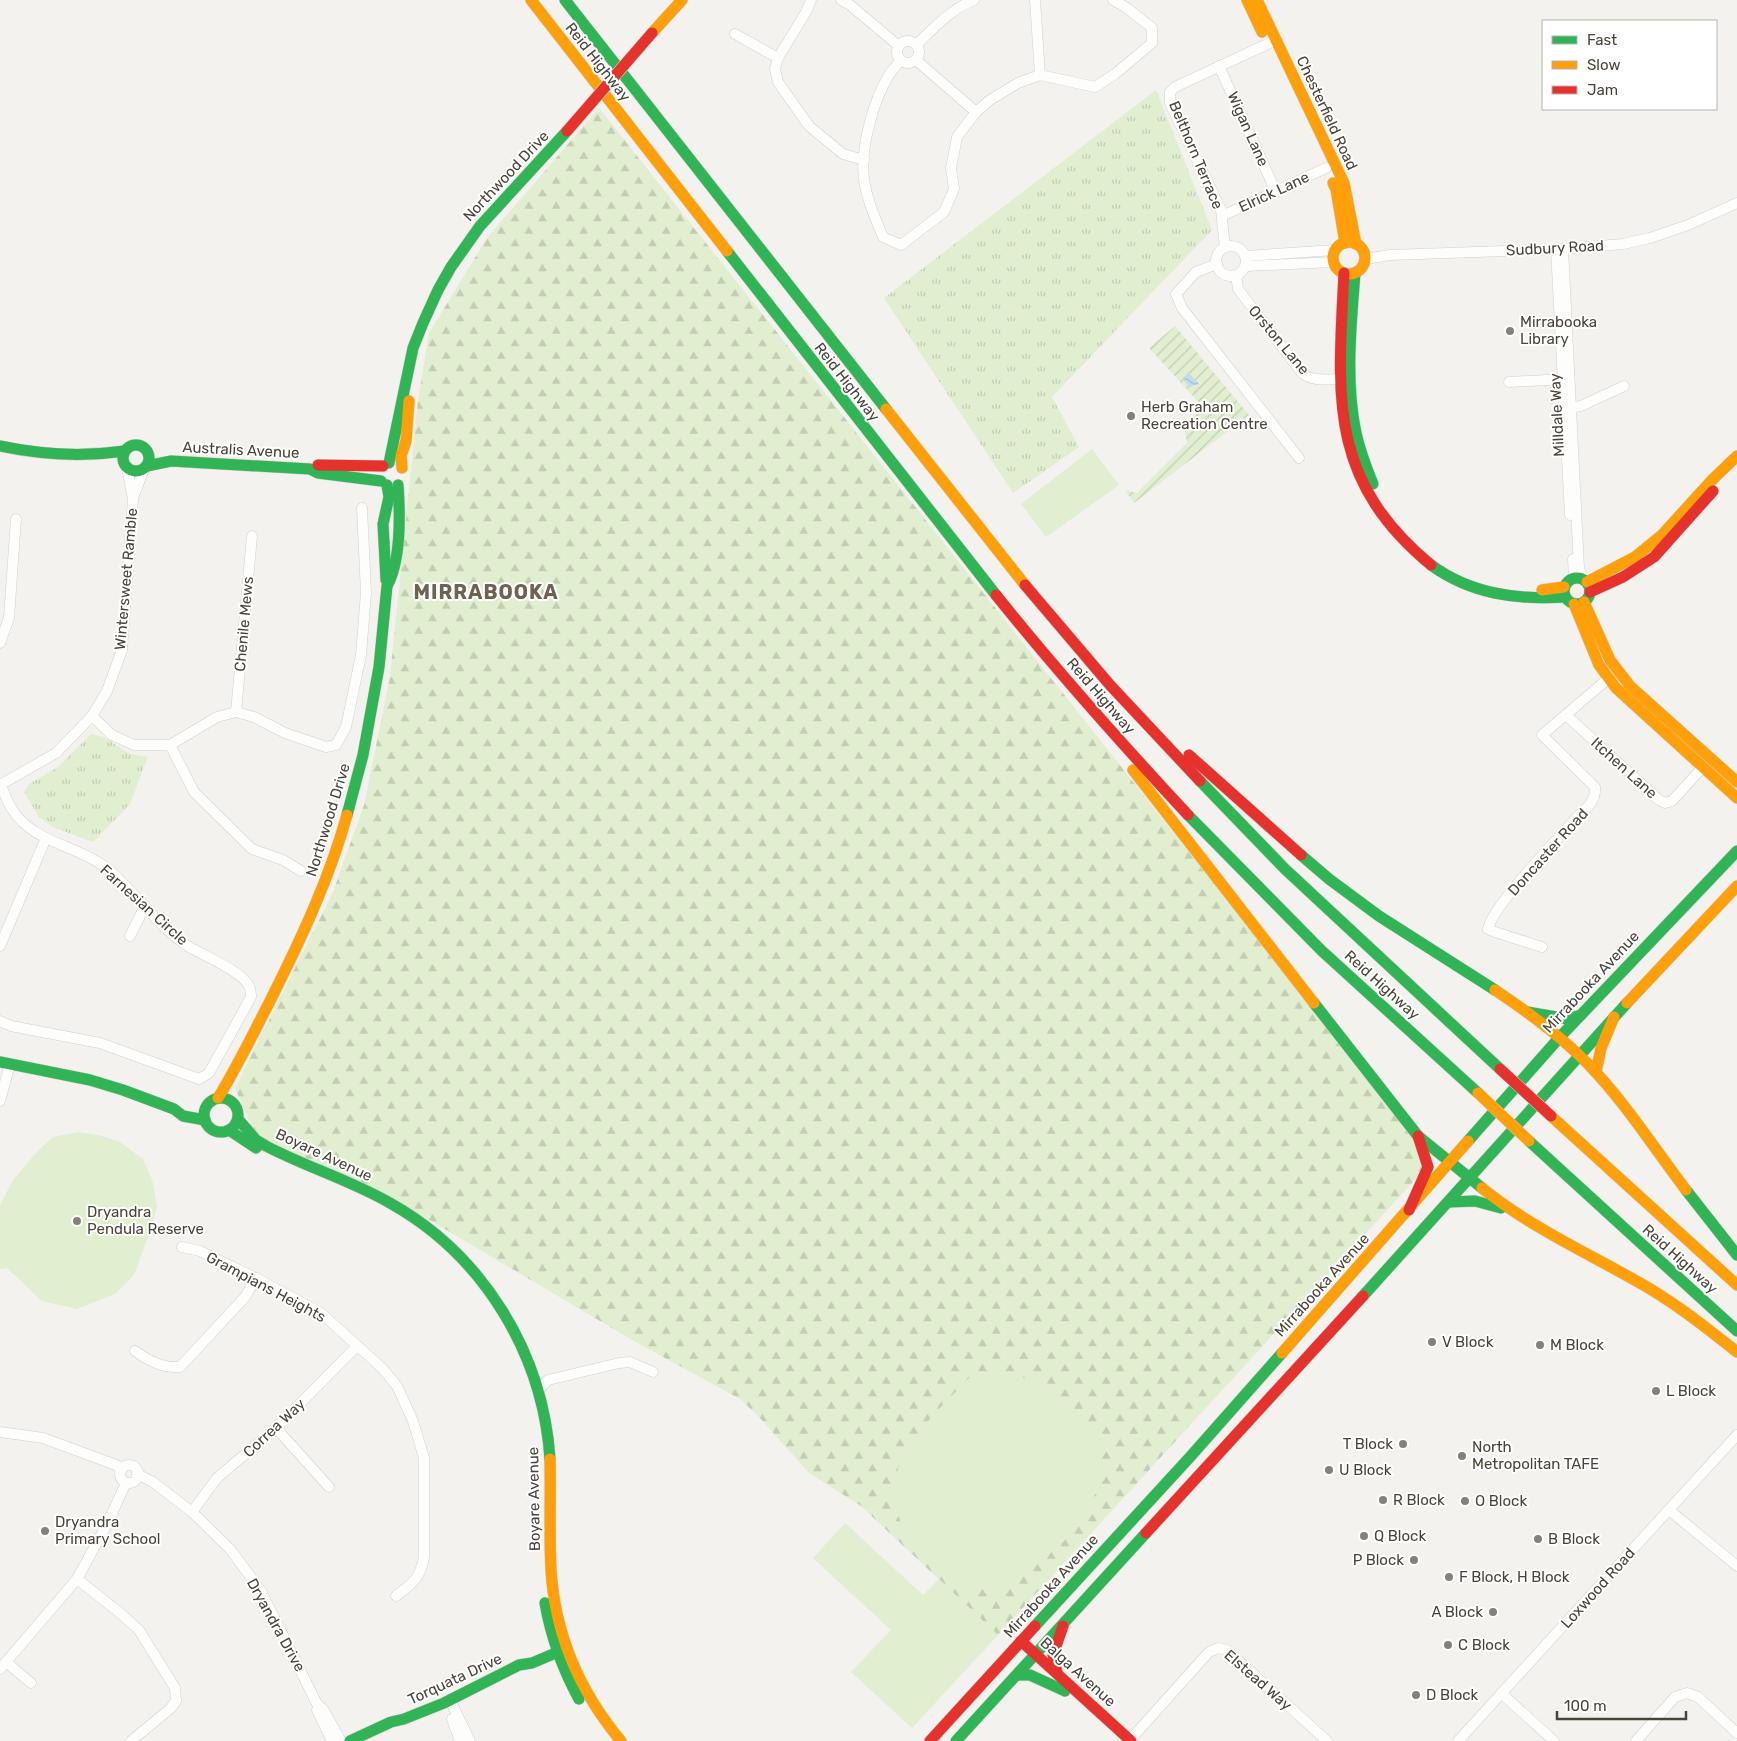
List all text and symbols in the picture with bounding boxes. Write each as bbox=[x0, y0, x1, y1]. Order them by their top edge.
street label: Reid Highway bbox=[562, 19, 634, 105]
legend bbox=[1542, 20, 1717, 110]
text: Fast bbox=[1587, 31, 1617, 49]
street label: Chesterfield Road bbox=[1293, 53, 1361, 173]
text: Slow bbox=[1587, 56, 1620, 74]
text: Jam bbox=[1587, 81, 1618, 99]
street label: Wigan Lane bbox=[1224, 89, 1272, 169]
street label: Belthorn Terrace bbox=[1165, 98, 1227, 212]
street label: Northwood Drive bbox=[459, 127, 553, 225]
street label: Elrick Lane bbox=[1236, 168, 1312, 216]
street label: Sudbury Road bbox=[1506, 236, 1604, 260]
street label: Orston Lane bbox=[1245, 302, 1313, 378]
place label: Mirrabooka Library bbox=[1520, 313, 1597, 348]
marker: Mirrabooka Library bbox=[1504, 325, 1516, 337]
street label: Reid Highway bbox=[811, 339, 883, 425]
street label: Milldale Way bbox=[1546, 373, 1568, 457]
place label: Herb Graham Recreation Centre bbox=[1141, 398, 1268, 433]
marker: Herb Graham Recreation Centre bbox=[1125, 410, 1137, 422]
street label: Australis Avenue bbox=[182, 438, 300, 462]
street label: Wintersweet Ramble bbox=[111, 507, 141, 651]
street label: Chenile Mews bbox=[231, 575, 257, 672]
district label: MIRRABOOKA bbox=[413, 580, 559, 604]
street label: Reid Highway bbox=[1063, 654, 1139, 738]
street label: Itchen Lane bbox=[1587, 734, 1661, 802]
street label: Northwood Drive bbox=[302, 761, 354, 879]
street label: Doncaster Road bbox=[1504, 805, 1592, 899]
street label: Farnesian Circle bbox=[96, 861, 192, 949]
street label: Mirrabooka Avenue bbox=[1539, 927, 1643, 1037]
street label: Reid Highway bbox=[1341, 947, 1423, 1023]
street label: Boyare Avenue bbox=[273, 1125, 375, 1185]
place label: Dryandra Pendula Reserve bbox=[87, 1203, 204, 1238]
marker: Dryandra Pendula Reserve bbox=[71, 1215, 83, 1227]
street label: Reid Highway bbox=[1639, 1221, 1721, 1297]
street label: Mirrabooka Avenue bbox=[1271, 1230, 1373, 1340]
street label: Grampians Heights bbox=[203, 1248, 329, 1326]
place label: V Block bbox=[1442, 1333, 1494, 1351]
marker: V Block bbox=[1426, 1336, 1438, 1348]
place label: M Block bbox=[1550, 1336, 1604, 1354]
marker: M Block bbox=[1534, 1339, 1546, 1351]
place label: L Block bbox=[1666, 1382, 1716, 1400]
marker: L Block bbox=[1650, 1385, 1662, 1397]
street label: Correa Way bbox=[239, 1395, 309, 1461]
place label: T Block bbox=[1343, 1435, 1393, 1453]
marker: T Block bbox=[1397, 1438, 1409, 1450]
place label: North Metropolitan TAFE bbox=[1472, 1438, 1599, 1473]
street label: Boyare Avenue bbox=[524, 1447, 544, 1551]
marker: North Metropolitan TAFE bbox=[1456, 1450, 1468, 1462]
place label: U Block bbox=[1339, 1461, 1392, 1479]
marker: U Block bbox=[1323, 1464, 1335, 1476]
place label: R Block bbox=[1393, 1491, 1445, 1509]
place label: O Block bbox=[1475, 1492, 1527, 1510]
marker: R Block bbox=[1377, 1494, 1389, 1506]
marker: O Block bbox=[1459, 1495, 1471, 1507]
place label: Dryandra Primary School bbox=[55, 1513, 160, 1548]
marker: Dryandra Primary School bbox=[39, 1525, 51, 1537]
place label: Q Block bbox=[1374, 1527, 1426, 1545]
marker: Q Block bbox=[1358, 1530, 1370, 1542]
place label: B Block bbox=[1548, 1530, 1600, 1548]
street label: Mirrabooka Avenue bbox=[1000, 1531, 1102, 1641]
marker: B Block bbox=[1532, 1533, 1544, 1545]
street label: Loxwood Road bbox=[1557, 1544, 1639, 1632]
place label: P Block bbox=[1353, 1551, 1404, 1569]
marker: P Block bbox=[1408, 1554, 1420, 1566]
place label: F Block, H Block bbox=[1459, 1568, 1570, 1586]
marker: F Block, H Block bbox=[1443, 1571, 1455, 1583]
street label: Dryandra Drive bbox=[243, 1575, 309, 1675]
place label: A Block bbox=[1431, 1603, 1483, 1621]
marker: A Block bbox=[1487, 1606, 1499, 1618]
street label: Balga Avenue bbox=[1037, 1634, 1119, 1710]
place label: C Block bbox=[1458, 1636, 1510, 1654]
marker: C Block bbox=[1442, 1639, 1454, 1651]
street label: Elstead Way bbox=[1221, 1646, 1295, 1714]
street label: Torquata Drive bbox=[405, 1649, 505, 1709]
place label: D Block bbox=[1426, 1686, 1479, 1704]
scale bar bbox=[1557, 1688, 1686, 1720]
marker: D Block bbox=[1410, 1689, 1422, 1701]
text: 100 m bbox=[1564, 1697, 1606, 1715]

